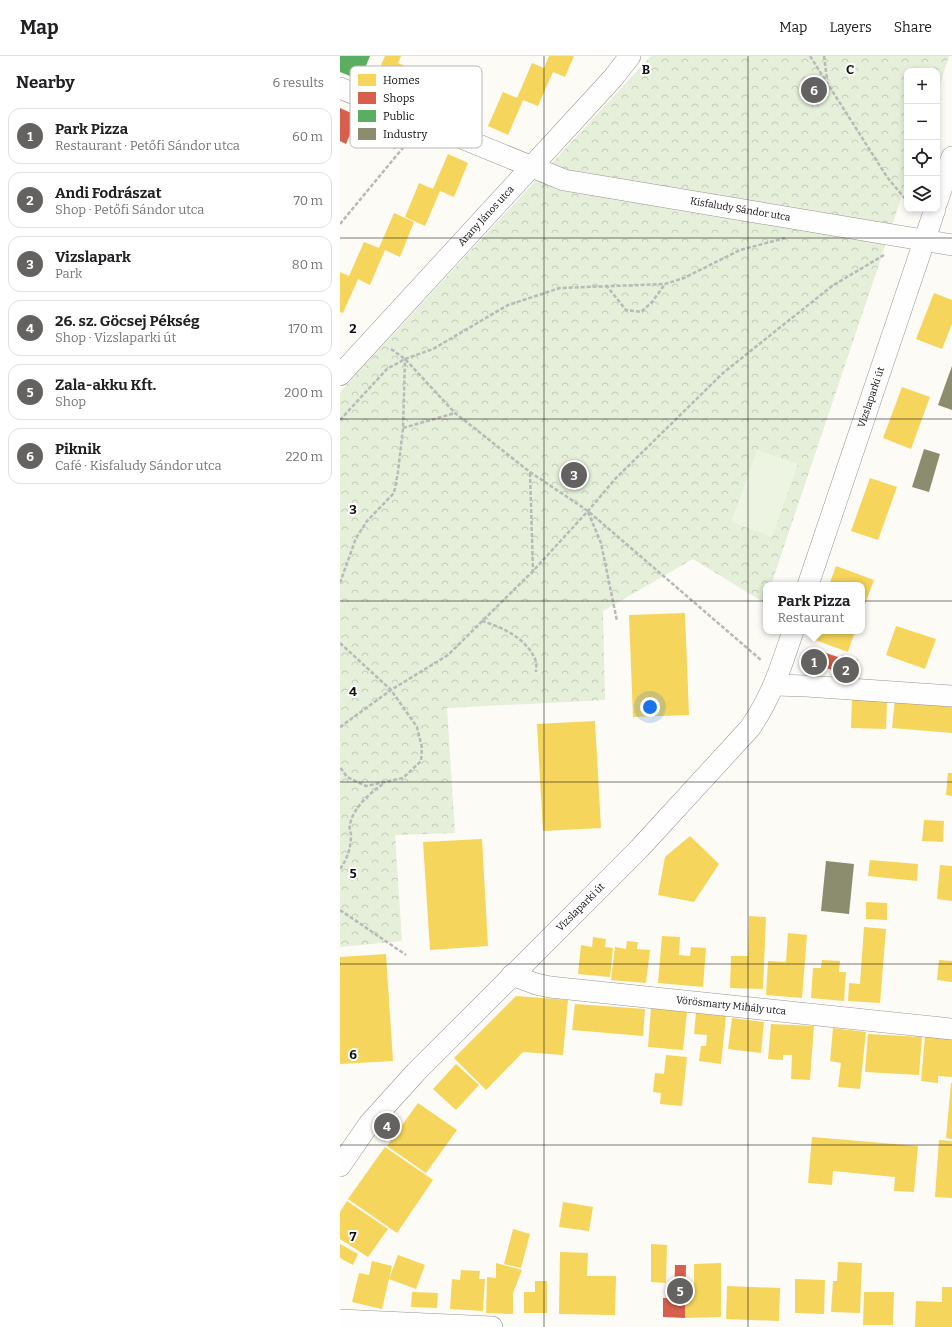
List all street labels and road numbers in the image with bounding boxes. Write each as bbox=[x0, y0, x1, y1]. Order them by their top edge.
street label: Arany János utca bbox=[456, 183, 517, 249]
street label: Kisfaludy Sándor utca bbox=[689, 195, 792, 224]
street label: Vizslaparki út bbox=[856, 365, 887, 429]
street label: Vizslaparki út bbox=[554, 880, 608, 934]
street label: Vörösmarty Mihály utca bbox=[675, 994, 787, 1018]

